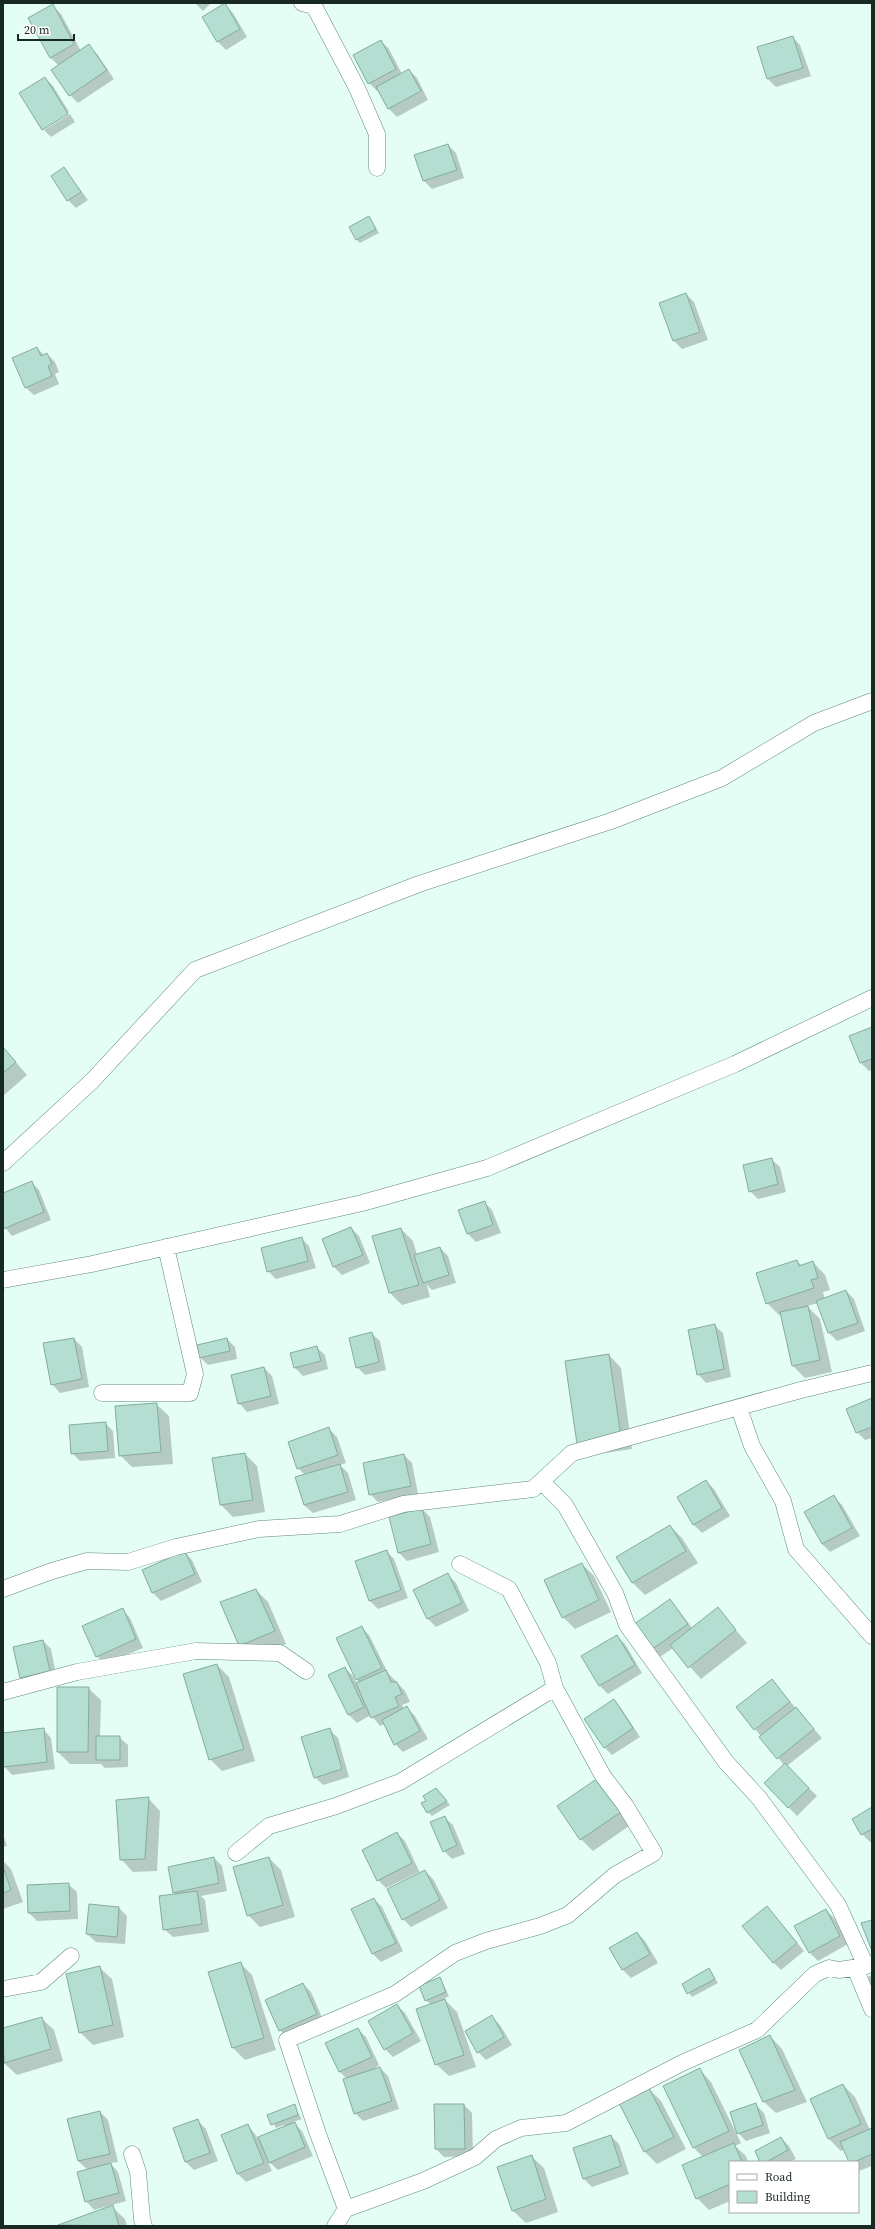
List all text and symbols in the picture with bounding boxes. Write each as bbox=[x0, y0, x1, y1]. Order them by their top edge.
scale bar bbox=[18, 16, 74, 42]
text: 20 m bbox=[24, 22, 50, 38]
legend bbox=[729, 2161, 859, 2213]
text: Road bbox=[765, 2169, 792, 2185]
text: Building bbox=[765, 2189, 810, 2205]

